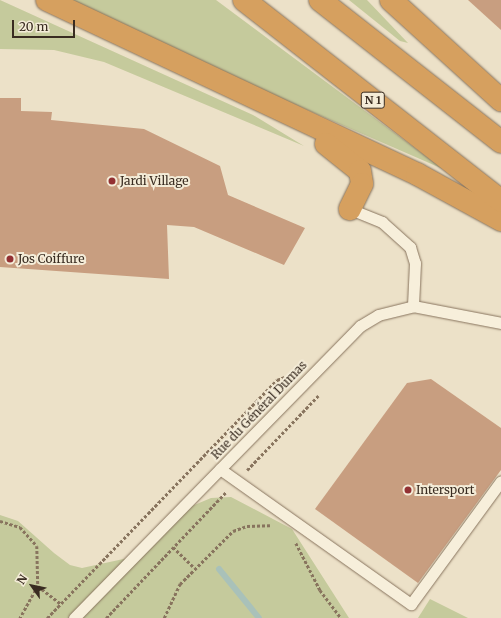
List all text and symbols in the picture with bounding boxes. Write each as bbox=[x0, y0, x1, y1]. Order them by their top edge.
scale bar bbox=[14, 12, 77, 38]
text: 20 m bbox=[19, 19, 48, 34]
road number: N 1 bbox=[360, 91, 386, 109]
place label: Jardi Village bbox=[120, 174, 189, 188]
marker: Jardi Village bbox=[107, 176, 117, 186]
place label: Jos Coiffure bbox=[18, 252, 84, 266]
marker: Jos Coiffure bbox=[5, 254, 15, 264]
street label: Rue du Général Dumas bbox=[208, 358, 310, 462]
place label: Intersport bbox=[416, 483, 475, 497]
marker: Intersport bbox=[403, 485, 413, 495]
north arrow bbox=[12, 566, 52, 606]
text: N bbox=[14, 572, 30, 587]

